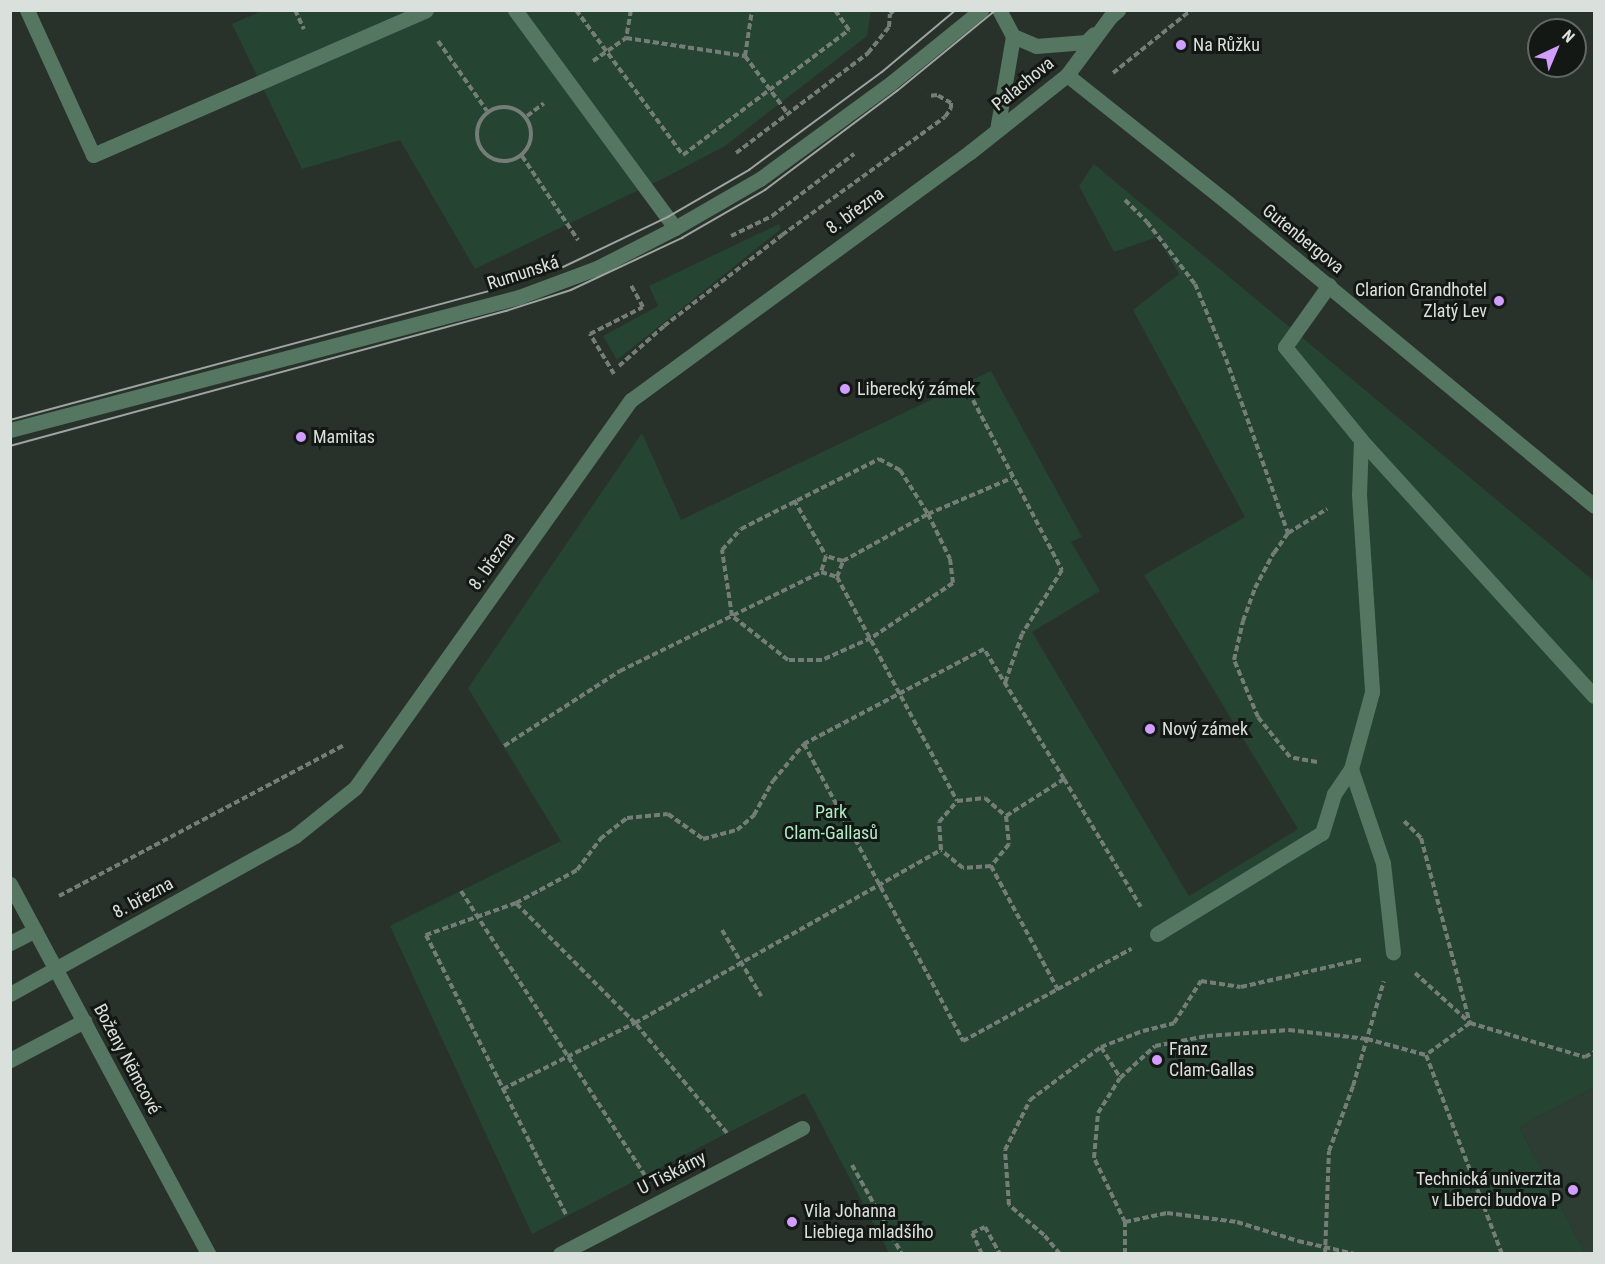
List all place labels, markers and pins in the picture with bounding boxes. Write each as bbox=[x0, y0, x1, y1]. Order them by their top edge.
place label: Na Růžku bbox=[1193, 34, 1260, 56]
marker: Na Růžku bbox=[1174, 38, 1188, 52]
place label: Clarion Grandhotel Zlatý Lev bbox=[1355, 280, 1487, 322]
marker: Clarion Grandhotel Zlatý Lev bbox=[1492, 294, 1506, 308]
place label: Liberecký zámek bbox=[857, 378, 975, 400]
marker: Liberecký zámek bbox=[838, 382, 852, 396]
place label: Mamitas bbox=[313, 426, 375, 448]
marker: Mamitas bbox=[294, 430, 308, 444]
place label: Nový zámek bbox=[1162, 718, 1248, 740]
marker: Nový zámek bbox=[1143, 722, 1157, 736]
place label: Franz Clam-Gallas bbox=[1169, 1039, 1254, 1082]
marker: Franz Clam-Gallas bbox=[1150, 1053, 1164, 1067]
place label: Technická univerzita v Liberci budova P bbox=[1416, 1169, 1561, 1212]
marker: Technická univerzita v Liberci budova P bbox=[1566, 1183, 1580, 1197]
place label: Vila Johanna Liebiega mladšího bbox=[804, 1201, 934, 1244]
marker: Vila Johanna Liebiega mladšího bbox=[785, 1215, 799, 1229]

